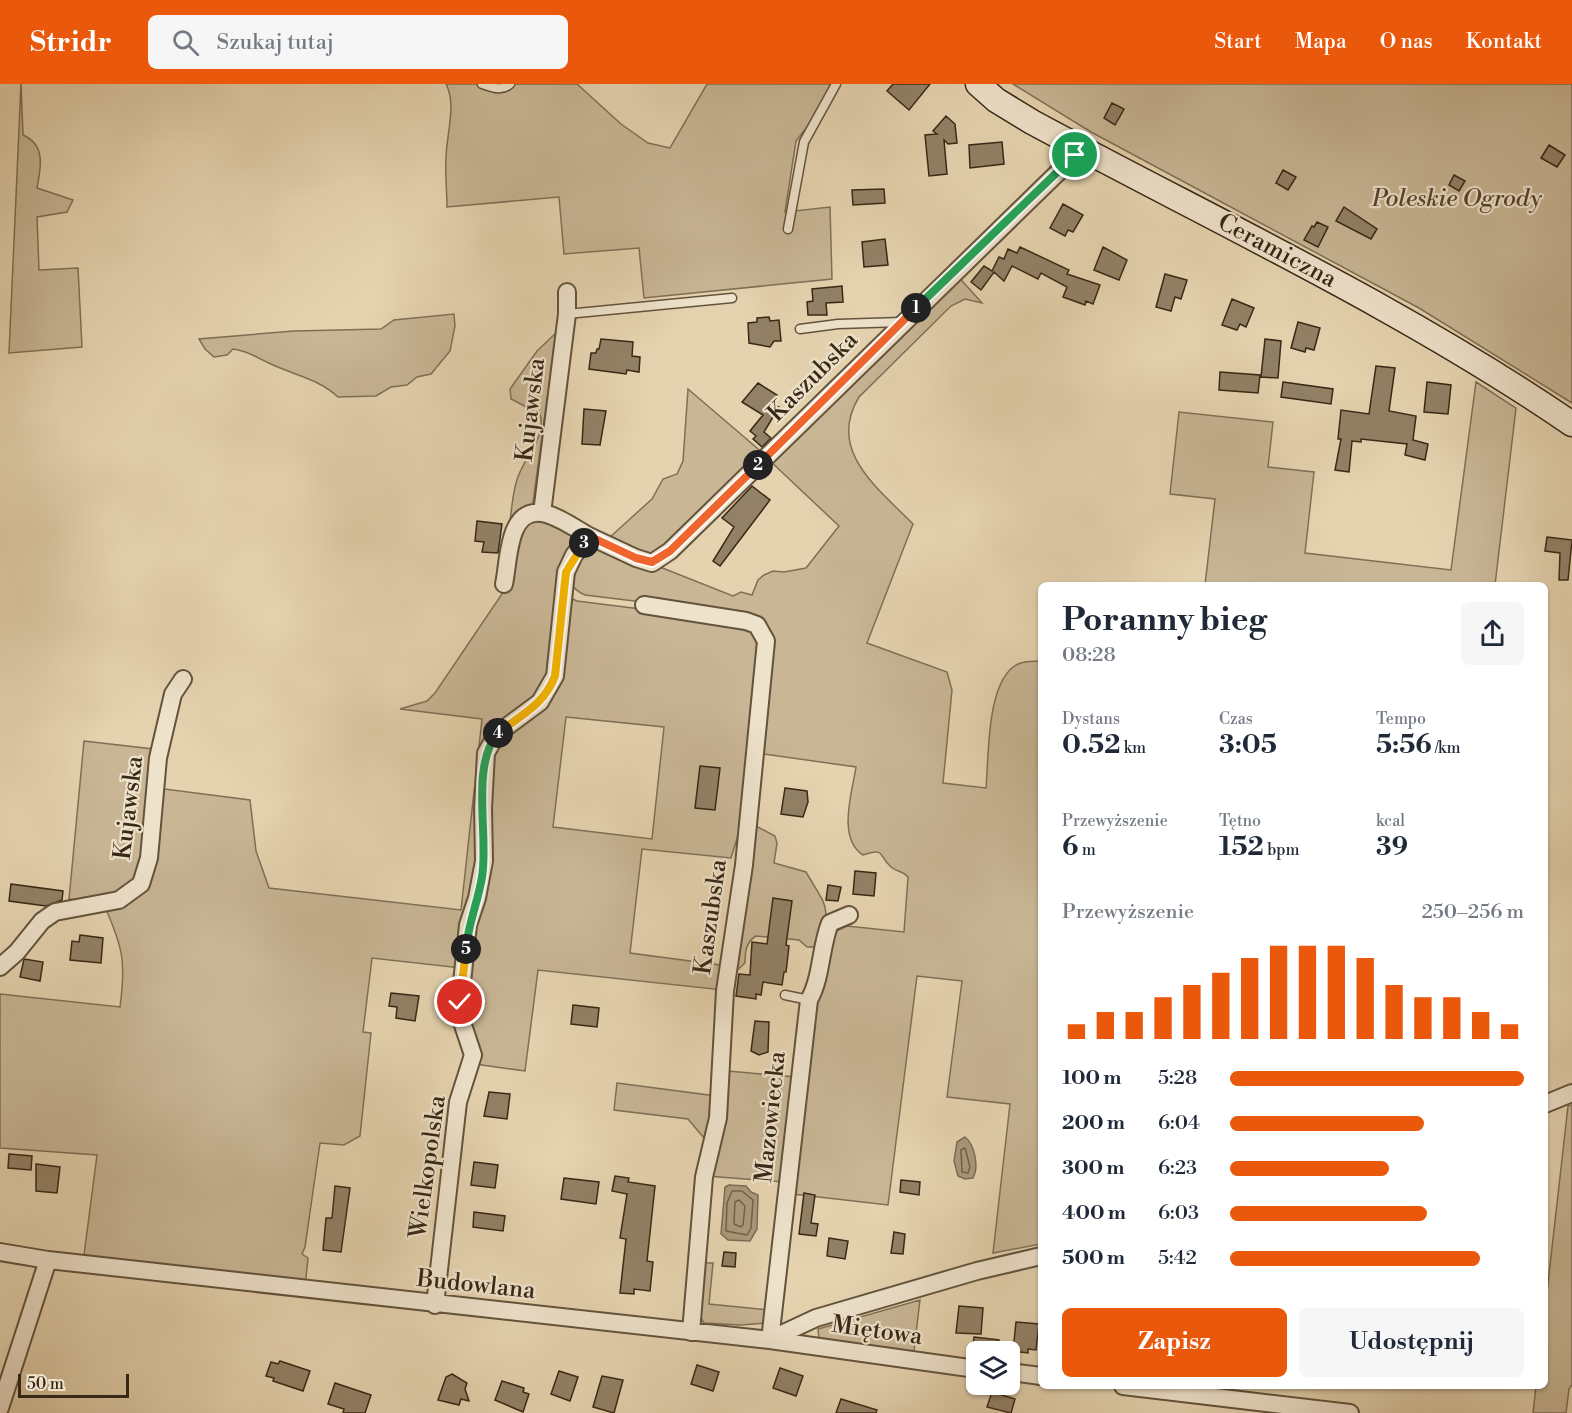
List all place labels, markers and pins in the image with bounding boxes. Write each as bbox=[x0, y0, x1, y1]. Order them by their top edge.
pin bbox=[1049, 129, 1100, 180]
pin: 1 bbox=[901, 293, 931, 323]
pin: 2 bbox=[743, 450, 773, 480]
pin: 3 bbox=[569, 528, 599, 558]
pin: 4 bbox=[483, 718, 513, 748]
pin: 5 bbox=[451, 934, 481, 964]
pin bbox=[434, 976, 485, 1027]

